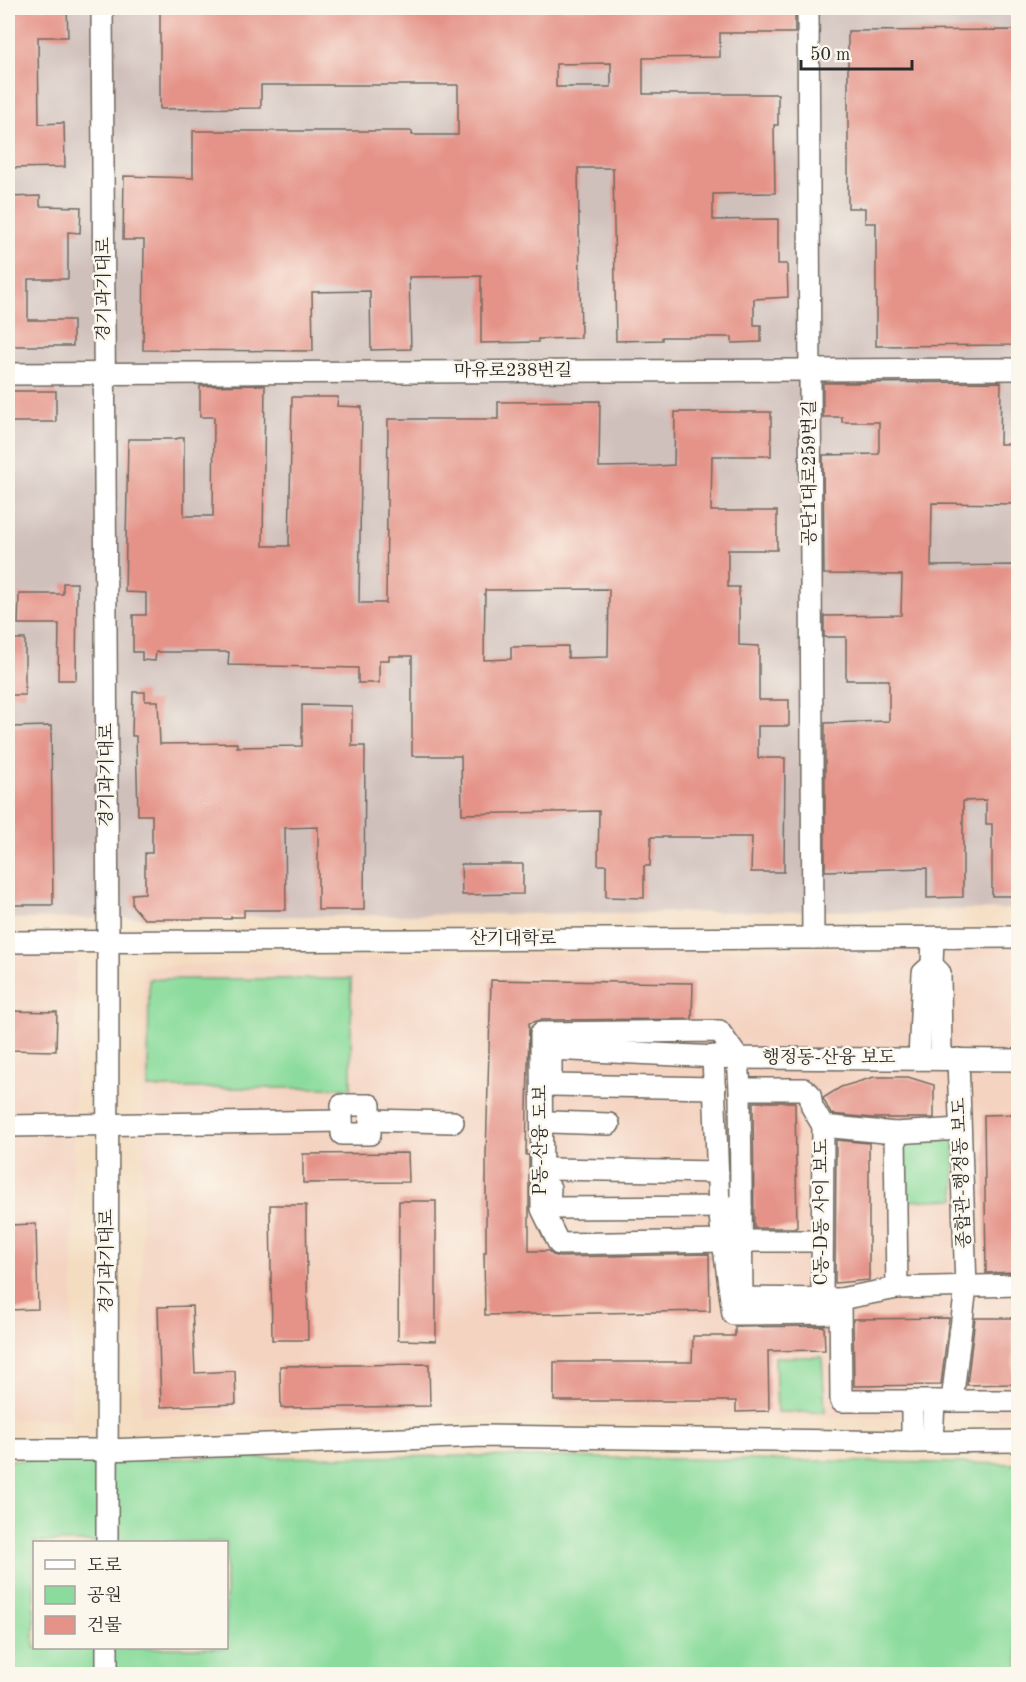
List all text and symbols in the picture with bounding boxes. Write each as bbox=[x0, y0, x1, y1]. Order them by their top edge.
scale bar bbox=[801, 33, 912, 71]
text: 50 m bbox=[810, 46, 850, 64]
street label: 경기과기대로 bbox=[94, 237, 113, 341]
street label: 마유로238번길 bbox=[454, 361, 572, 380]
street label: 공단1대로259번길 bbox=[800, 400, 819, 546]
street label: 경기과기대로 bbox=[97, 723, 116, 827]
street label: 산기대학로 bbox=[470, 929, 556, 948]
street label: 행정동-산융 보도 bbox=[762, 1048, 896, 1067]
street label: P동-산융 도보 bbox=[531, 1085, 550, 1195]
street label: 종합관-행정동 보도 bbox=[949, 1097, 974, 1249]
street label: C동-D동 사이 보도 bbox=[812, 1138, 831, 1286]
street label: 경기과기대로 bbox=[97, 1209, 116, 1313]
legend bbox=[33, 1541, 228, 1649]
text: 도로 bbox=[87, 1557, 122, 1575]
text: 공원 bbox=[87, 1586, 122, 1605]
text: 건물 bbox=[87, 1616, 122, 1635]

